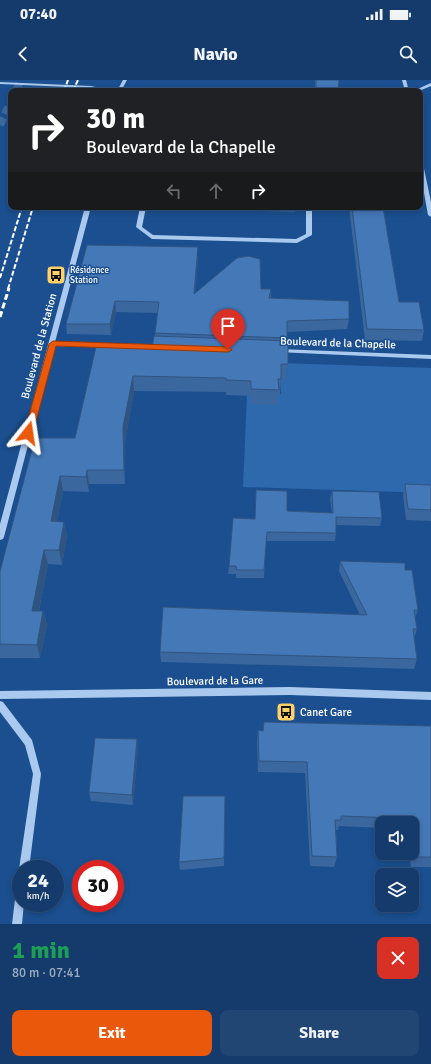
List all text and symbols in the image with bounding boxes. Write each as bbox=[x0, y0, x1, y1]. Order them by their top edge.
text: 07:40 bbox=[20, 5, 57, 23]
icon: back bbox=[12, 43, 34, 65]
text: Navio bbox=[193, 43, 238, 65]
icon: search bbox=[397, 43, 419, 65]
text: 30 m bbox=[86, 102, 145, 136]
icon: right bbox=[20, 104, 72, 156]
text: Boulevard de la Chapelle bbox=[86, 136, 276, 158]
icon: left bbox=[163, 180, 185, 202]
icon: ahead bbox=[205, 180, 227, 202]
icon: right bbox=[247, 180, 269, 202]
bus stop icon: Résidence Station bbox=[45, 264, 67, 286]
place label: Résidence Station bbox=[70, 265, 110, 286]
street label: Boulevard de la Station bbox=[19, 292, 59, 400]
pin bbox=[211, 309, 245, 350]
icon: arrive bbox=[217, 315, 239, 337]
street label: Boulevard de la Chapelle bbox=[280, 334, 396, 352]
position arrow bbox=[7, 412, 49, 454]
street label: Boulevard de la Gare bbox=[167, 674, 263, 688]
bus stop icon: Canet Gare bbox=[275, 701, 297, 723]
place label: Canet Gare bbox=[300, 706, 352, 719]
map controls bbox=[375, 816, 419, 912]
button: sound bbox=[375, 816, 419, 860]
speed limit sign: 30 bbox=[72, 860, 124, 912]
text: 24 bbox=[27, 868, 49, 893]
button: layers bbox=[375, 868, 419, 912]
text: km/h bbox=[27, 890, 49, 902]
text: 1 min bbox=[12, 935, 70, 965]
button: close bbox=[377, 937, 419, 979]
text: 80 m · 07:41 bbox=[12, 965, 81, 981]
button: Exit bbox=[12, 1010, 212, 1056]
button: Share bbox=[220, 1010, 419, 1056]

